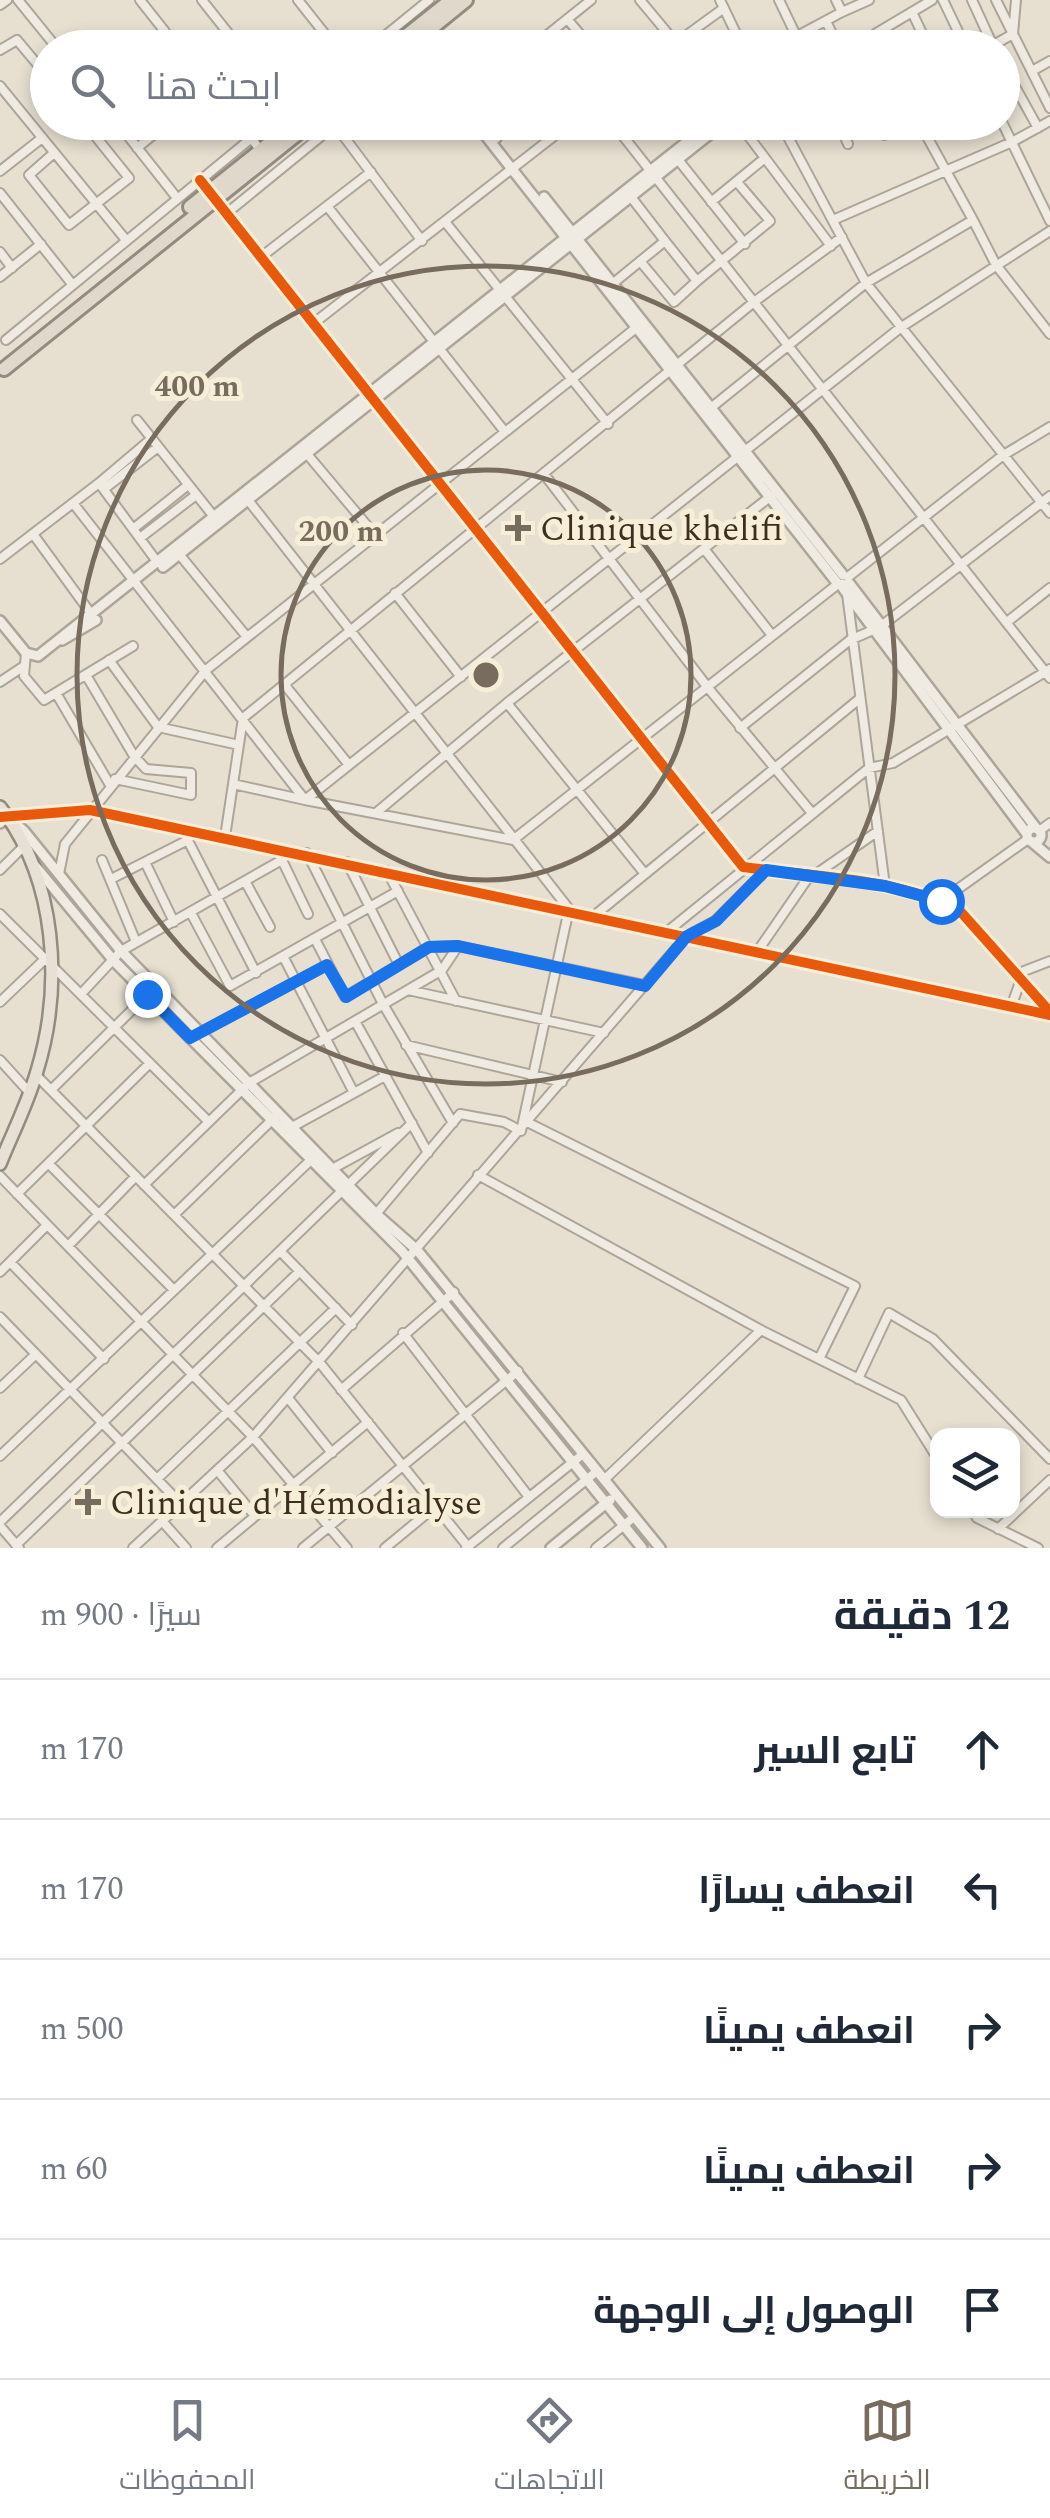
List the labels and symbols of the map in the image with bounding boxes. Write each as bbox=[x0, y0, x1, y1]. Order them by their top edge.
text: 400 m bbox=[154, 364, 240, 410]
place label: Clinique khelifi bbox=[540, 503, 783, 556]
text: 200 m bbox=[298, 509, 384, 555]
marker: Clinique khelifi bbox=[505, 515, 531, 541]
centre of rings bbox=[468, 657, 504, 693]
route start bbox=[919, 879, 965, 925]
route end bbox=[125, 972, 171, 1018]
place label: Clinique d'Hémodialyse bbox=[110, 1477, 482, 1530]
marker: Clinique d'Hémodialyse bbox=[75, 1489, 101, 1515]

